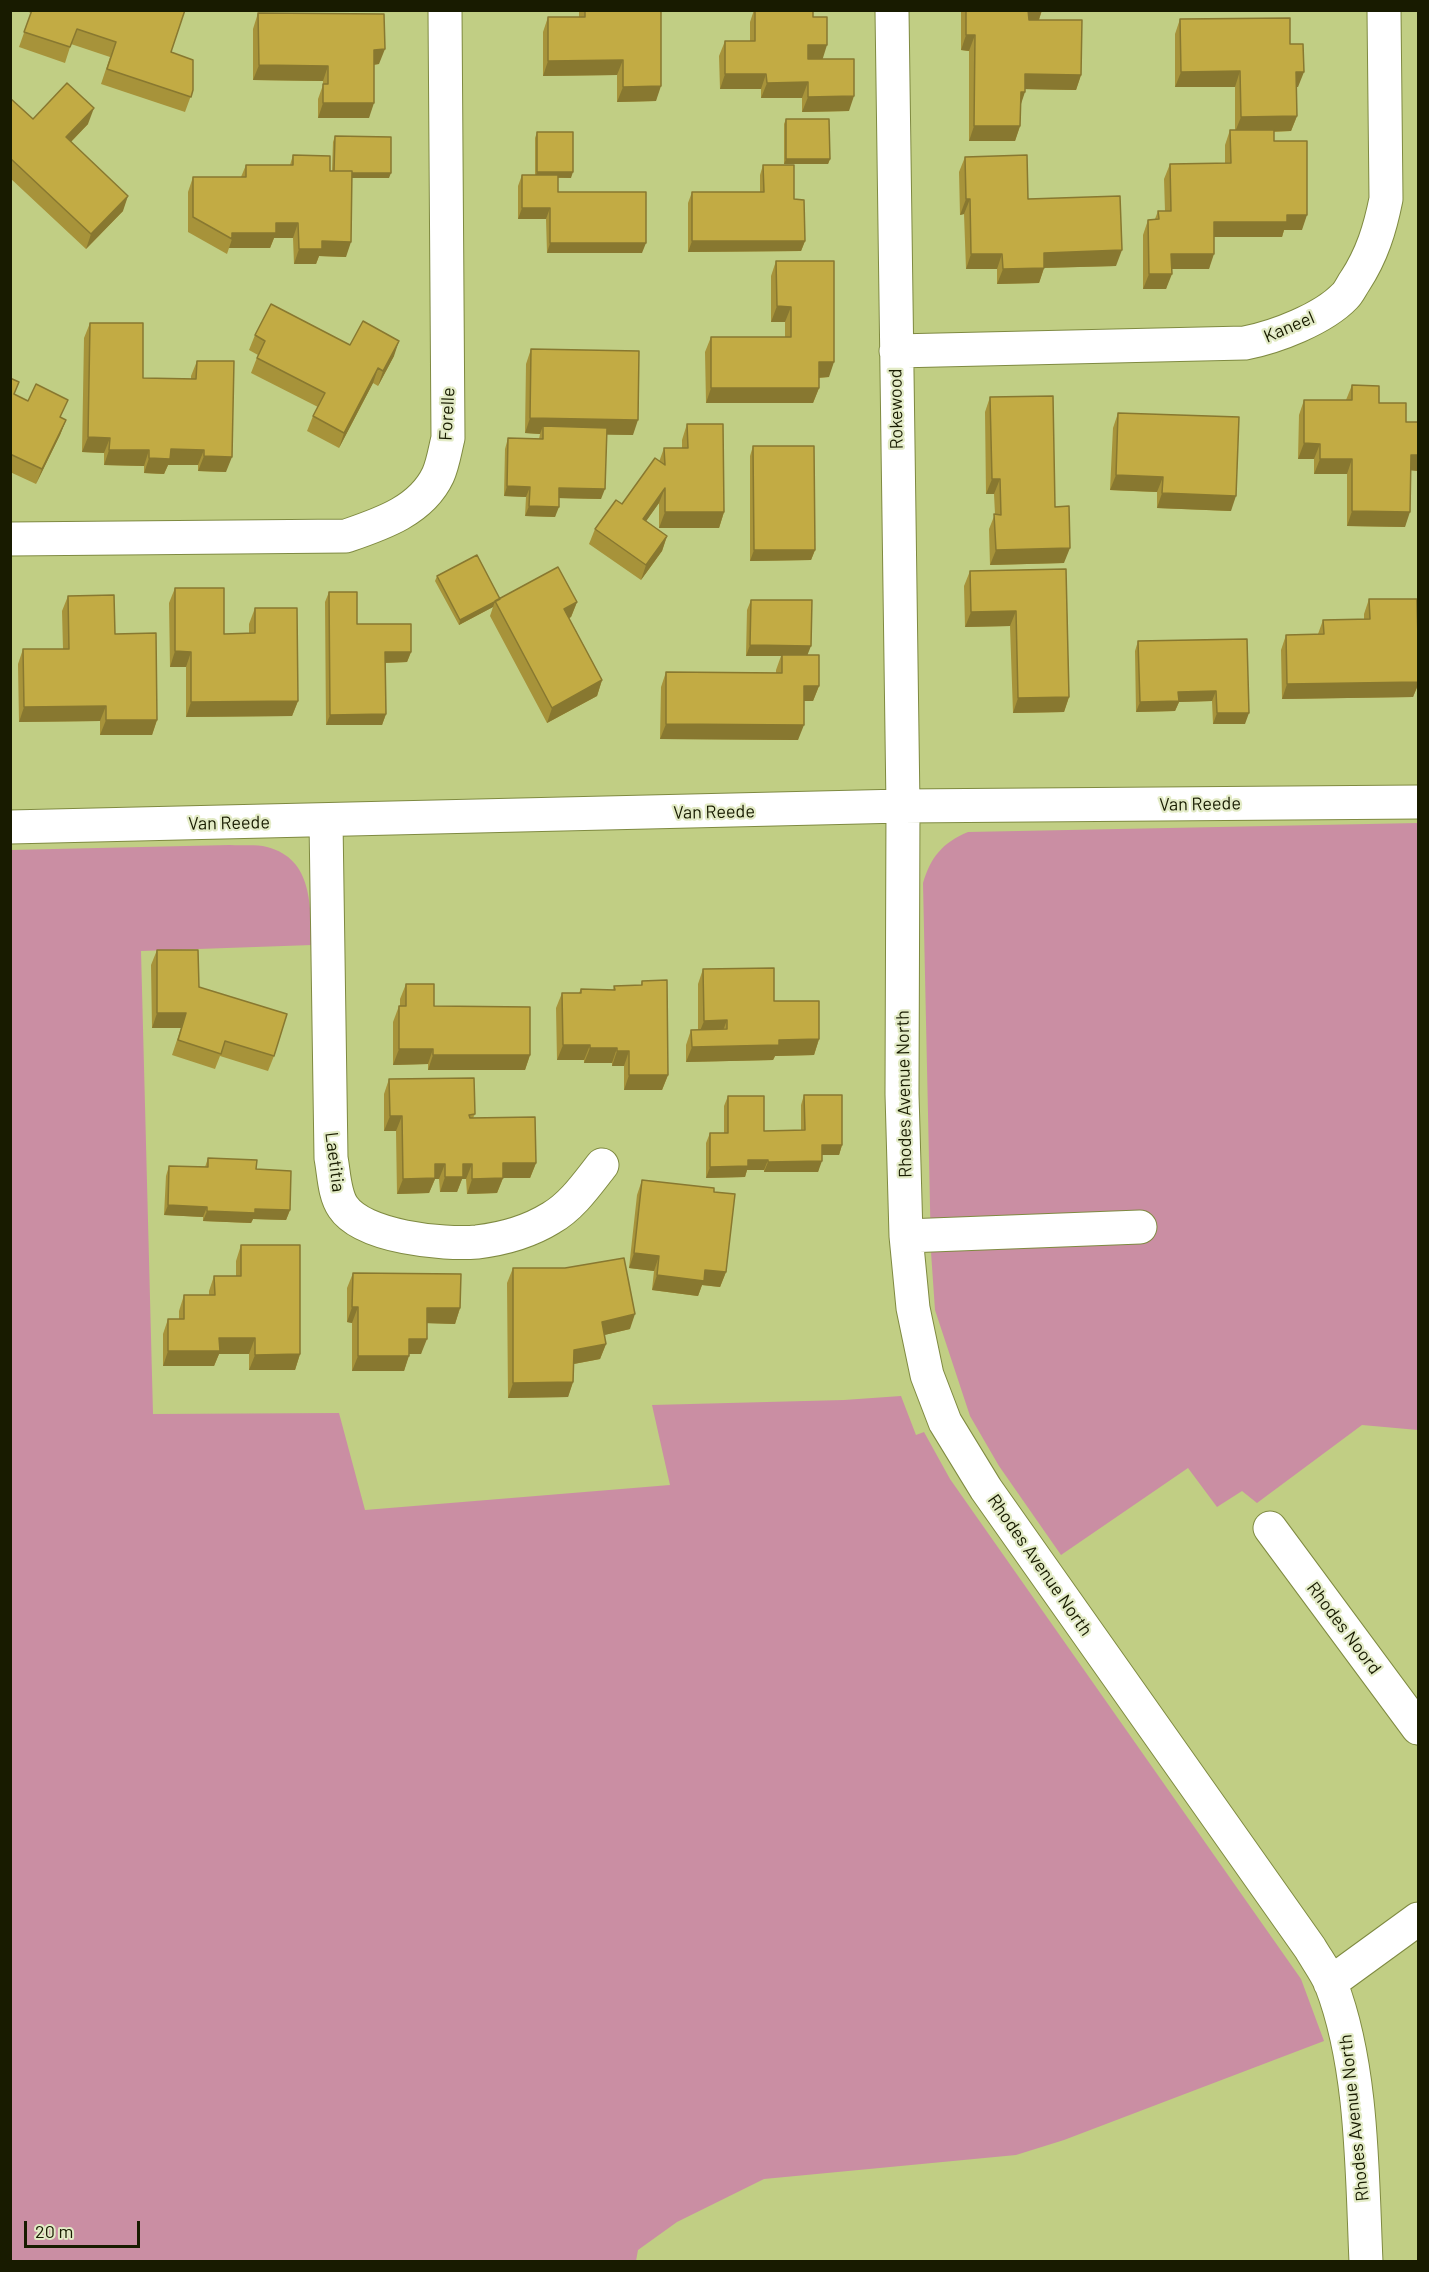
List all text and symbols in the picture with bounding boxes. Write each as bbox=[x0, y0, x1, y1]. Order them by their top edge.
street label: Kaneel bbox=[1260, 307, 1318, 347]
street label: Rokewood bbox=[884, 368, 908, 450]
street label: Forelle bbox=[435, 387, 459, 441]
street label: Van Reede bbox=[1159, 792, 1241, 816]
street label: Van Reede bbox=[673, 800, 755, 824]
street label: Van Reede bbox=[188, 811, 270, 835]
street label: Rhodes Avenue North bbox=[892, 1010, 916, 1178]
street label: Laetitia bbox=[321, 1131, 349, 1193]
street label: Rhodes Avenue North bbox=[983, 1490, 1097, 1640]
street label: Rhodes Noord bbox=[1302, 1578, 1386, 1678]
street label: Rhodes Avenue North bbox=[1334, 2033, 1374, 2203]
scale bar bbox=[27, 2209, 142, 2247]
text: 20 m bbox=[35, 2220, 73, 2242]

